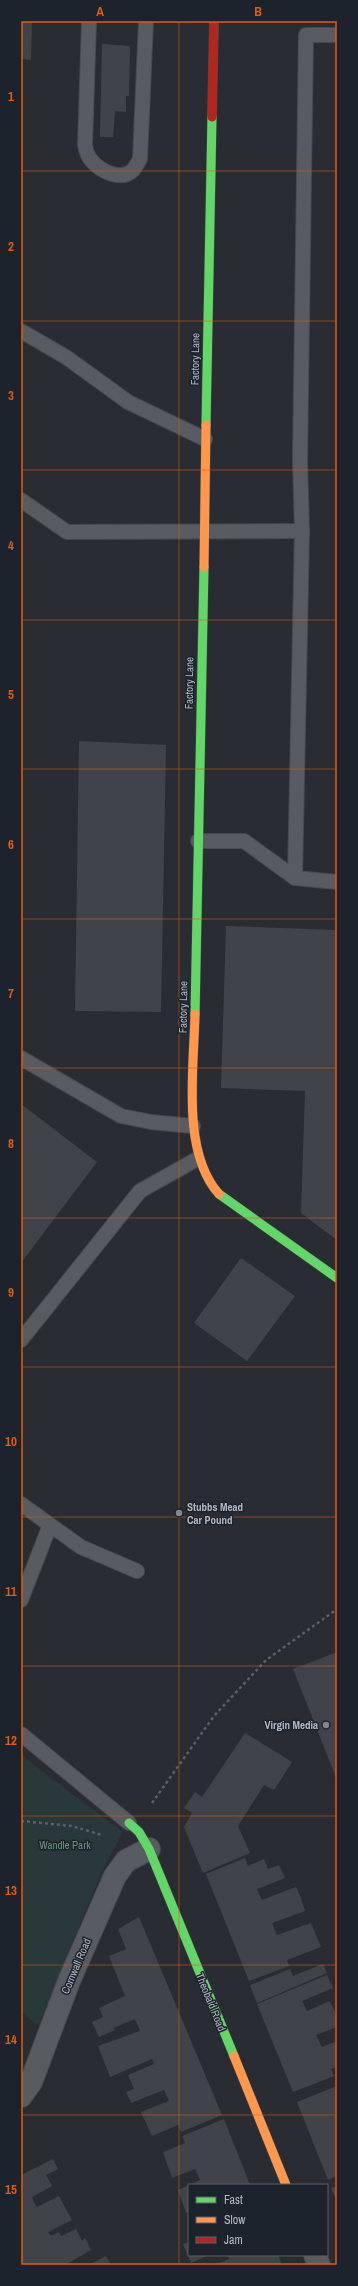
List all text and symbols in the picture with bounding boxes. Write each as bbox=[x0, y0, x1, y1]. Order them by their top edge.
text: A bbox=[96, 3, 104, 20]
text: B bbox=[254, 3, 262, 20]
text: 1 bbox=[8, 88, 14, 105]
text: 2 bbox=[8, 238, 14, 255]
street label: Factory Lane bbox=[188, 333, 202, 385]
text: 3 bbox=[8, 387, 14, 404]
text: 4 bbox=[8, 537, 14, 554]
street label: Factory Lane bbox=[182, 657, 196, 709]
text: 5 bbox=[8, 686, 14, 703]
text: 6 bbox=[8, 836, 14, 853]
street label: Factory Lane bbox=[176, 981, 190, 1033]
text: 7 bbox=[8, 985, 14, 1002]
text: 8 bbox=[8, 1135, 14, 1152]
text: 9 bbox=[8, 1284, 14, 1301]
text: 10 bbox=[5, 1433, 17, 1450]
place label: Stubbs Mead Car Pound bbox=[187, 1500, 243, 1527]
marker: Stubbs Mead Car Pound bbox=[174, 1508, 184, 1518]
text: 11 bbox=[5, 1583, 17, 1600]
place label: Virgin Media bbox=[265, 1718, 318, 1732]
marker: Virgin Media bbox=[321, 1720, 331, 1730]
text: 12 bbox=[5, 1732, 17, 1749]
park label: Wandle Park bbox=[39, 1838, 91, 1852]
text: 13 bbox=[5, 1882, 17, 1899]
street label: Cornwall Road bbox=[58, 1936, 94, 1996]
street label: Theobald Road bbox=[193, 1971, 229, 2033]
text: 14 bbox=[5, 2031, 17, 2048]
text: 15 bbox=[5, 2181, 17, 2198]
legend bbox=[188, 2184, 328, 2256]
text: Fast bbox=[224, 2192, 243, 2208]
text: Slow bbox=[224, 2212, 246, 2228]
text: Jam bbox=[224, 2232, 243, 2248]

